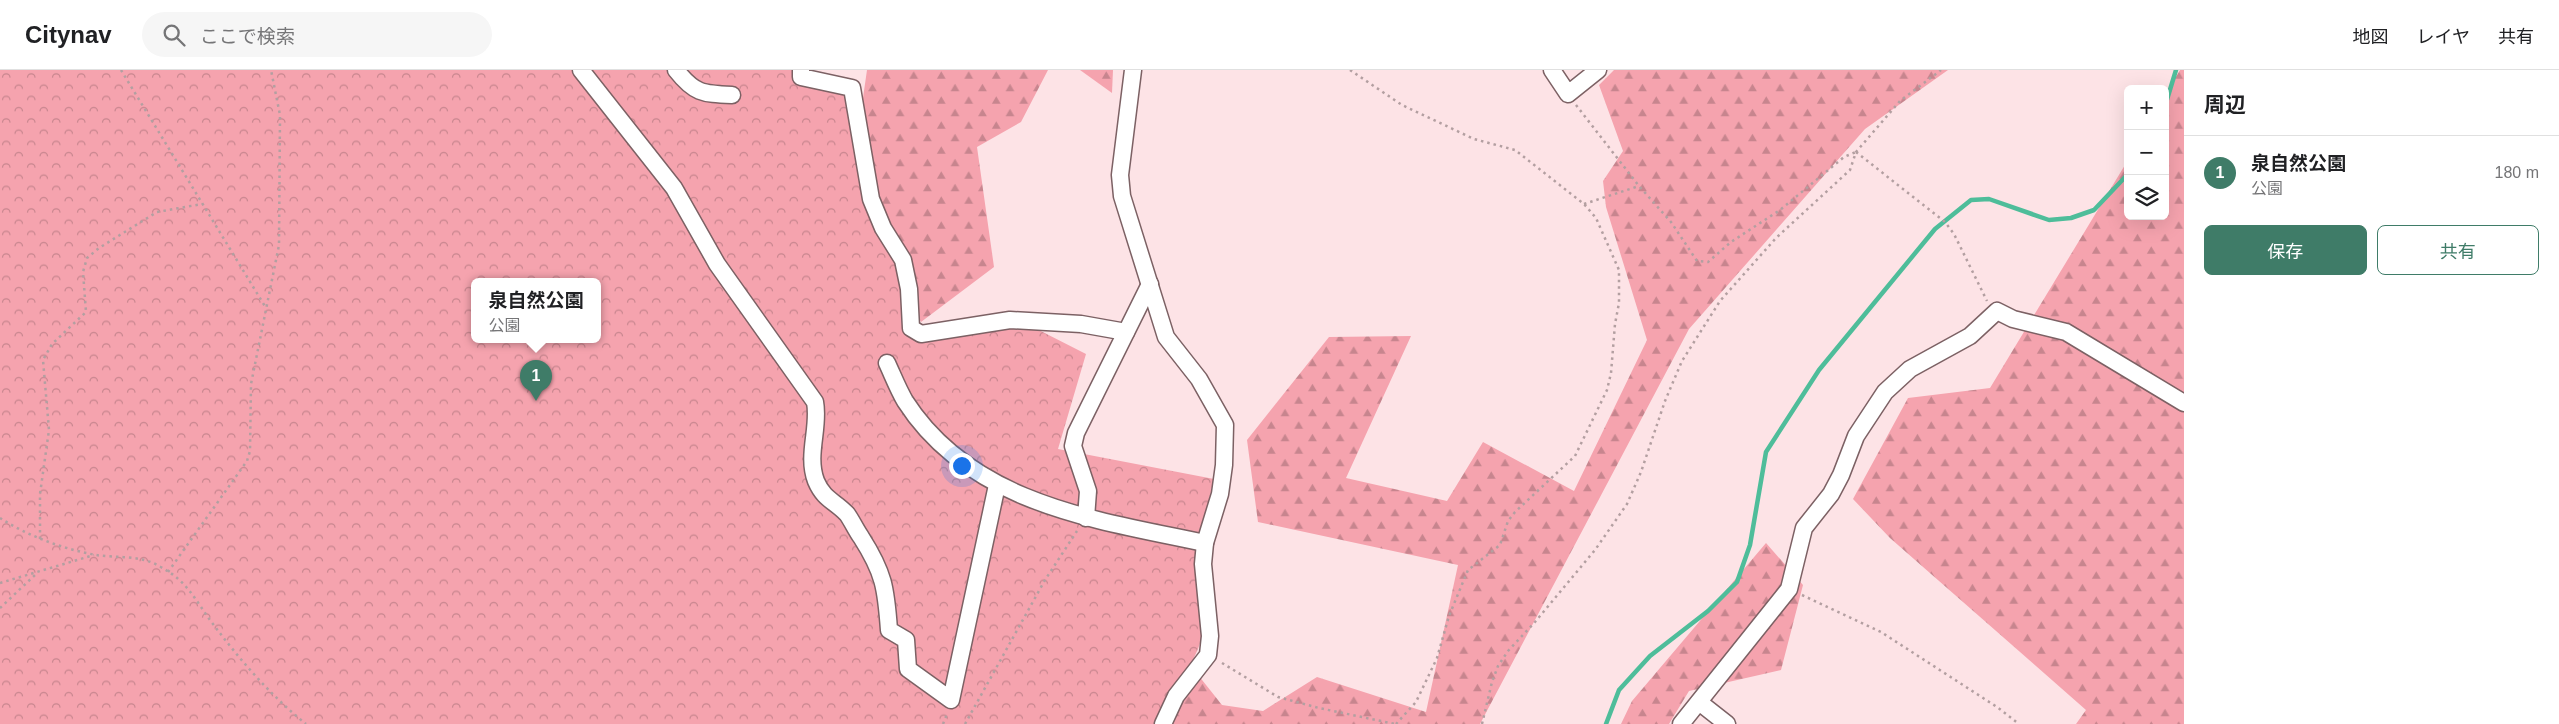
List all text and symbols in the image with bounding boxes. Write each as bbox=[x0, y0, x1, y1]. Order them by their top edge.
search box bbox=[142, 12, 492, 57]
text: Citynav bbox=[25, 21, 112, 48]
icon: search bbox=[160, 21, 188, 49]
text: ここで検索 bbox=[200, 26, 295, 47]
text: 地図 bbox=[2353, 27, 2389, 47]
text: レイヤ bbox=[2417, 27, 2470, 47]
text: 共有 bbox=[2498, 27, 2534, 47]
map controls bbox=[2124, 85, 2169, 220]
button: + bbox=[2124, 85, 2169, 130]
text: 周辺 bbox=[2204, 93, 2246, 116]
button: − bbox=[2124, 130, 2169, 175]
text: 泉自然公園 bbox=[2251, 153, 2346, 174]
text: 1 bbox=[2216, 164, 2224, 181]
text: 180 m bbox=[2495, 164, 2539, 181]
button: layers bbox=[2124, 175, 2169, 220]
text: 公園 bbox=[2251, 180, 2283, 197]
button: 保存 bbox=[2204, 225, 2367, 275]
button: 共有 bbox=[2377, 225, 2539, 275]
popup bbox=[471, 278, 601, 343]
text: 泉自然公園 bbox=[488, 290, 584, 311]
text: 公園 bbox=[488, 317, 521, 334]
pin: 1 bbox=[520, 360, 552, 401]
your location bbox=[949, 453, 975, 479]

